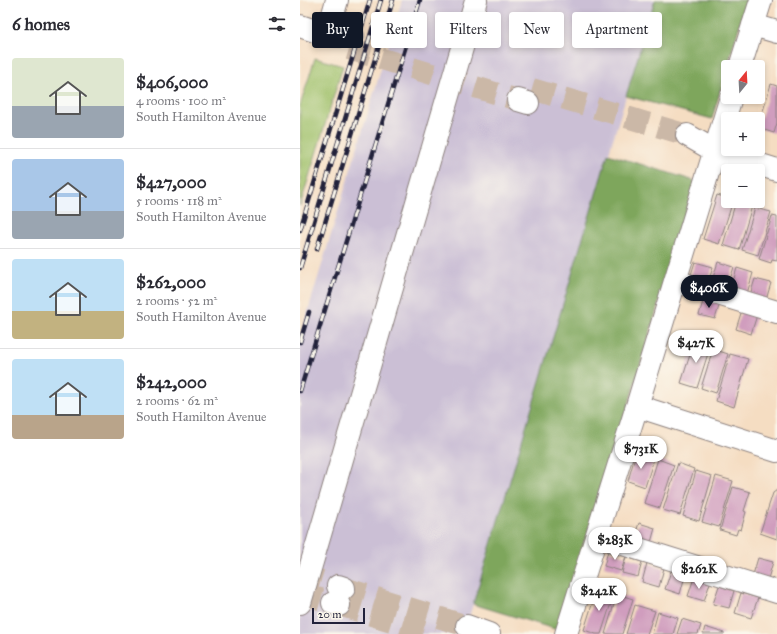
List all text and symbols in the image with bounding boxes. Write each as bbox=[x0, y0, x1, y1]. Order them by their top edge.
chip: Buy bbox=[312, 12, 363, 48]
chip: Rent bbox=[371, 12, 427, 48]
chip: Filters bbox=[435, 12, 501, 48]
chip: New bbox=[509, 12, 564, 48]
chip: Apartment bbox=[572, 12, 662, 48]
icon: filters bbox=[266, 13, 288, 35]
text: 6 homes bbox=[12, 14, 70, 35]
north arrow bbox=[721, 60, 765, 104]
map controls bbox=[721, 60, 765, 208]
text: $406,000 bbox=[136, 72, 208, 93]
icon: home bbox=[44, 74, 92, 122]
text: 4 rooms · 100 m² bbox=[136, 93, 226, 109]
text: South Hamilton Avenue bbox=[136, 109, 267, 125]
button: + bbox=[721, 112, 765, 156]
button: − bbox=[721, 164, 765, 208]
text: $427,000 bbox=[136, 172, 207, 193]
icon: home bbox=[44, 175, 92, 223]
text: 5 rooms · 118 m² bbox=[136, 193, 222, 209]
text: South Hamilton Avenue bbox=[136, 209, 267, 225]
text: $262,000 bbox=[136, 272, 206, 293]
icon: home bbox=[44, 275, 92, 323]
pin: $406K bbox=[681, 275, 737, 309]
text: $406K bbox=[690, 280, 728, 296]
text: 2 rooms · 52 m² bbox=[136, 293, 217, 309]
text: South Hamilton Avenue bbox=[136, 309, 267, 325]
pin: $427K bbox=[668, 330, 724, 364]
text: $427K bbox=[677, 335, 715, 351]
text: $242,000 bbox=[136, 372, 207, 393]
icon: home bbox=[44, 375, 92, 423]
text: 2 rooms · 62 m² bbox=[136, 393, 218, 409]
text: South Hamilton Avenue bbox=[136, 409, 267, 425]
pin: $731K bbox=[613, 436, 669, 470]
text: $731K bbox=[624, 441, 658, 457]
pin: $283K bbox=[587, 527, 643, 561]
text: $283K bbox=[597, 532, 633, 548]
pin: $262K bbox=[671, 556, 727, 590]
text: $262K bbox=[681, 561, 717, 577]
pin: $242K bbox=[571, 578, 627, 612]
text: $242K bbox=[580, 583, 618, 599]
scale bar bbox=[312, 606, 365, 625]
text: 20 m bbox=[318, 608, 341, 621]

